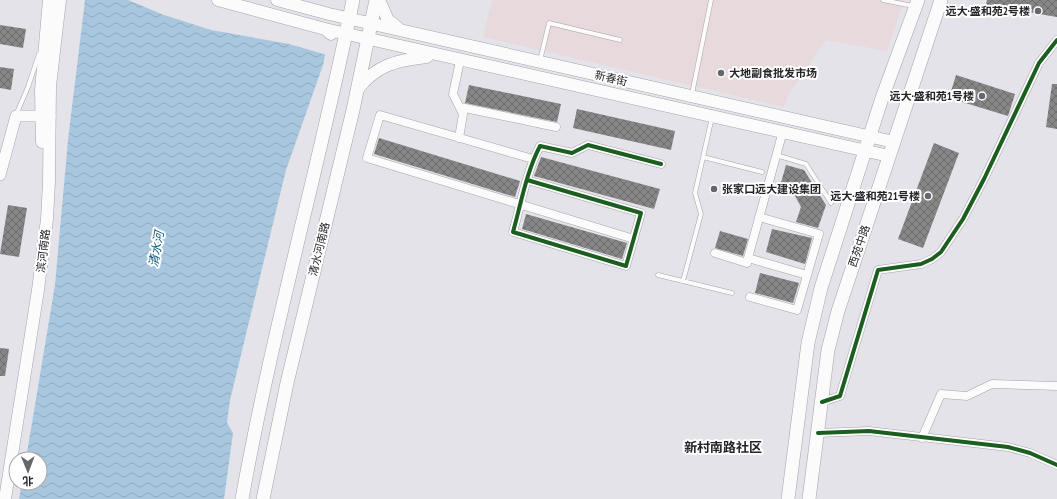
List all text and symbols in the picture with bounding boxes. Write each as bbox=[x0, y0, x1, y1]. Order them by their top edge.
place label: 远大·盛和苑2号楼 bbox=[945, 4, 1030, 18]
marker: 远大·盛和苑2号楼 bbox=[1033, 6, 1043, 16]
place label: 大地副食批发市场 bbox=[729, 66, 817, 80]
street label: 新春街 bbox=[593, 67, 629, 89]
marker: 大地副食批发市场 bbox=[716, 68, 726, 78]
place label: 远大·盛和苑1号楼 bbox=[889, 89, 974, 103]
marker: 远大·盛和苑1号楼 bbox=[977, 91, 987, 101]
place label: 张家口远大建设集团 bbox=[722, 182, 821, 196]
marker: 张家口远大建设集团 bbox=[709, 184, 719, 194]
place label: 远大·盛和苑21号楼 bbox=[830, 189, 920, 203]
marker: 远大·盛和苑21号楼 bbox=[923, 191, 933, 201]
street label: 清水河南路 bbox=[306, 221, 332, 277]
street label: 西苑中路 bbox=[845, 223, 873, 269]
street label: 滨河南路 bbox=[33, 228, 53, 274]
water label: 清水河 bbox=[145, 228, 167, 268]
district label: 新村南路社区 bbox=[684, 439, 762, 456]
north arrow bbox=[8, 451, 48, 491]
text: 北 bbox=[23, 474, 34, 488]

